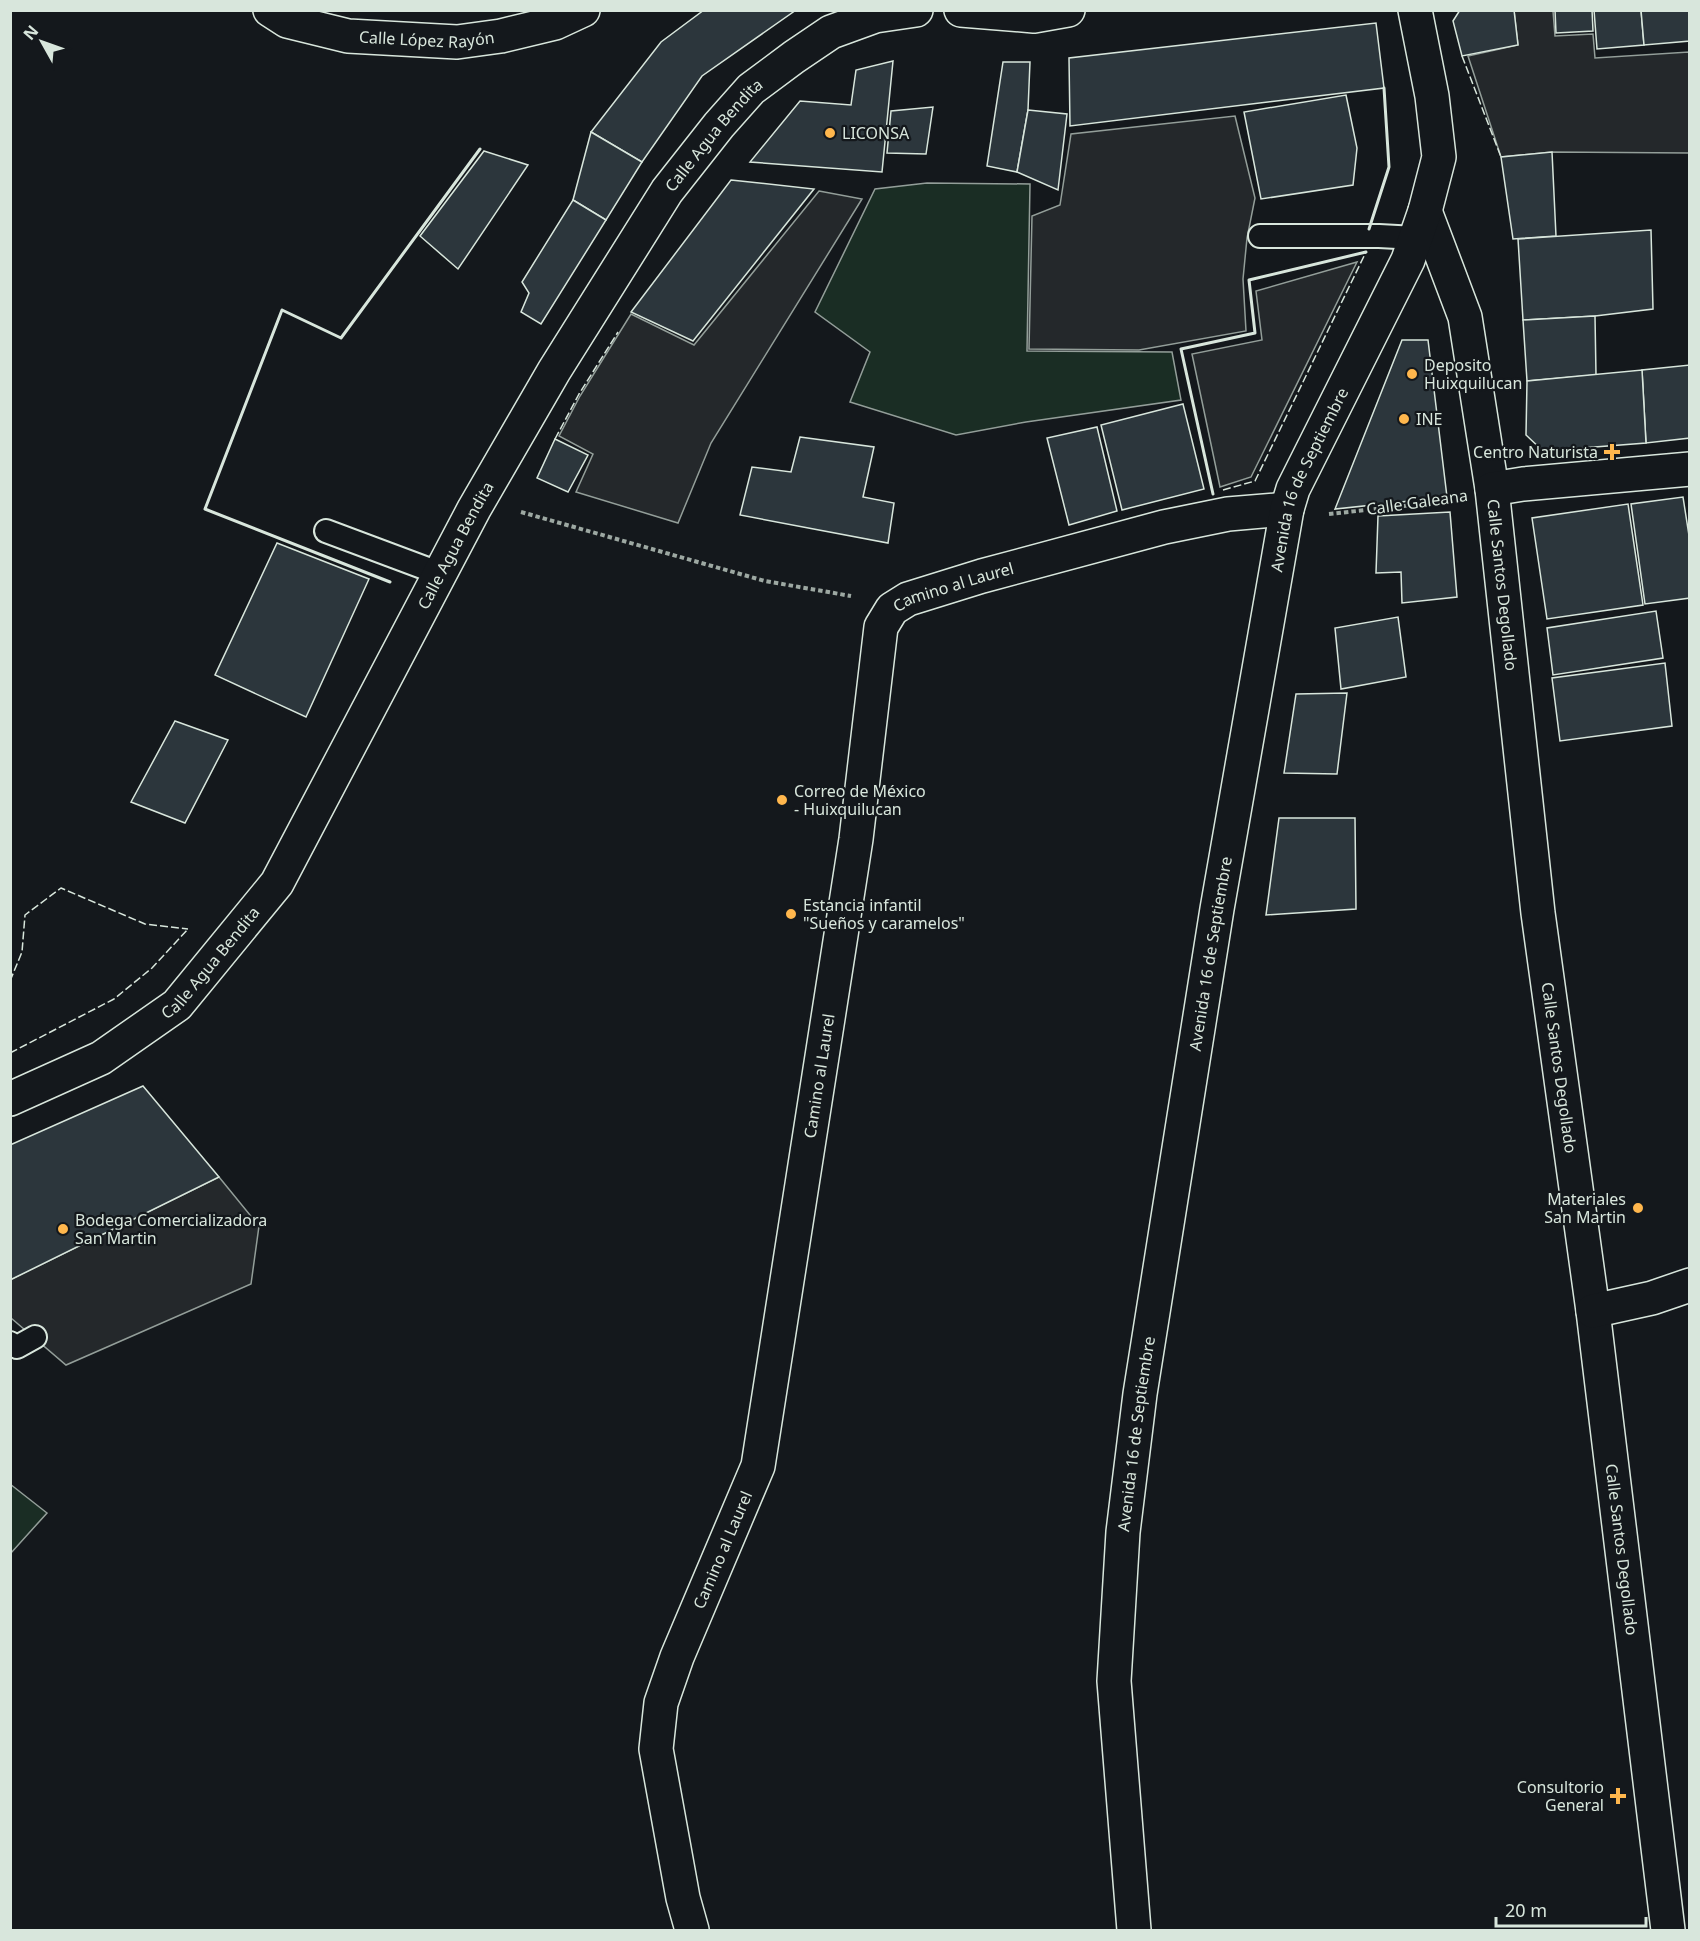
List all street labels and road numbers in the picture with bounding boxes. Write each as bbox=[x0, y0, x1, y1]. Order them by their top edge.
street label: Calle López Rayón bbox=[358, 26, 496, 53]
street label: Calle Agua Bendita bbox=[660, 73, 767, 196]
street label: Avenida 16 de Septiembre bbox=[1265, 384, 1353, 574]
street label: Calle Agua Bendita bbox=[412, 478, 499, 613]
street label: Calle Galeana bbox=[1365, 484, 1469, 520]
street label: Calle Santos Degollado bbox=[1482, 498, 1523, 672]
street label: Camino al Laurel bbox=[888, 557, 1016, 617]
street label: Avenida 16 de Septiembre bbox=[1184, 855, 1237, 1053]
street label: Calle Agua Bendita bbox=[156, 902, 264, 1024]
street label: Calle Santos Degollado bbox=[1537, 981, 1582, 1155]
street label: Camino al Laurel bbox=[798, 1012, 840, 1140]
street label: Avenida 16 de Septiembre bbox=[1112, 1335, 1160, 1533]
street label: Calle Santos Degollado bbox=[1601, 1463, 1643, 1637]
street label: Camino al Laurel bbox=[688, 1488, 757, 1612]

